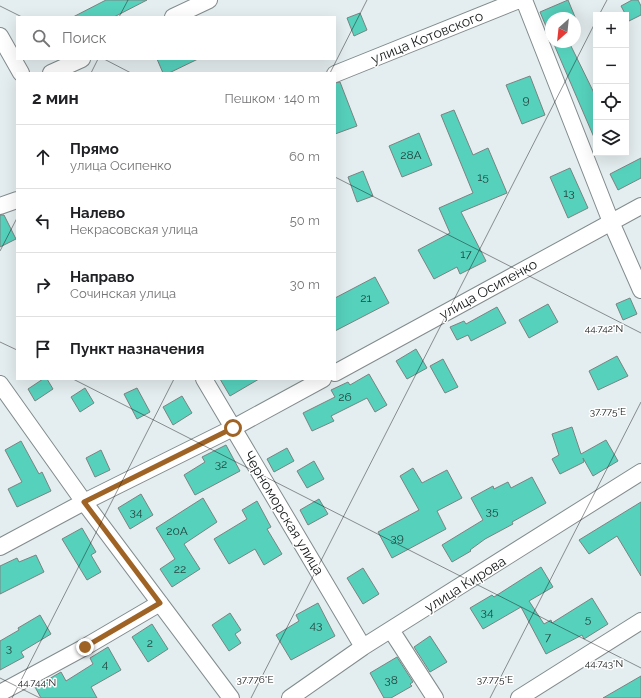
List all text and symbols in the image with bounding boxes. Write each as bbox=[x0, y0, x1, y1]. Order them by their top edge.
street label: улица Котовского bbox=[369, 7, 485, 67]
north arrow bbox=[545, 12, 581, 48]
map controls bbox=[593, 12, 629, 156]
button: + bbox=[593, 12, 629, 48]
search box bbox=[16, 16, 336, 60]
icon: search bbox=[30, 27, 52, 49]
text: Поиск bbox=[62, 29, 107, 47]
button: − bbox=[593, 48, 629, 84]
button: locate bbox=[593, 84, 629, 120]
text: 2 мин bbox=[32, 88, 79, 108]
text: Пешком · 140 m bbox=[224, 91, 320, 106]
house number: 9 bbox=[522, 93, 530, 107]
button: layers bbox=[593, 120, 629, 156]
text: Прямо bbox=[70, 140, 119, 158]
icon: ahead bbox=[32, 146, 54, 168]
house number: 28А bbox=[400, 148, 422, 162]
text: 60 m bbox=[289, 149, 320, 164]
text: улица Осипенко bbox=[70, 158, 171, 173]
house number: 15 bbox=[477, 170, 489, 184]
house number: 13 bbox=[563, 186, 575, 200]
text: Налево bbox=[70, 204, 125, 222]
icon: left bbox=[32, 210, 54, 232]
text: 50 m bbox=[290, 213, 320, 228]
text: Некрасовская улица bbox=[70, 222, 198, 237]
house number: 17 bbox=[460, 247, 472, 261]
street label: улица Осипенко bbox=[436, 256, 540, 322]
text: Направо bbox=[70, 268, 134, 286]
icon: right bbox=[32, 274, 54, 296]
text: 30 m bbox=[290, 277, 320, 292]
text: Сочинская улица bbox=[70, 286, 176, 301]
house number: 21 bbox=[360, 291, 372, 305]
text: 44.742°N bbox=[585, 323, 623, 334]
icon: arrive bbox=[32, 338, 54, 360]
text: Пункт назначения bbox=[70, 340, 204, 358]
house number: 26 bbox=[338, 390, 352, 404]
text: 37.775°E bbox=[590, 406, 626, 417]
route start bbox=[224, 419, 242, 437]
street label: Черноморская улица bbox=[241, 448, 327, 578]
house number: 32 bbox=[215, 457, 227, 471]
house number: 35 bbox=[486, 504, 499, 518]
house number: 34 bbox=[130, 505, 143, 519]
house number: 20А bbox=[166, 524, 188, 538]
house number: 39 bbox=[390, 531, 404, 545]
street label: улица Кирова bbox=[422, 553, 508, 615]
house number: 22 bbox=[174, 562, 186, 576]
house number: 34 bbox=[481, 605, 494, 619]
house number: 5 bbox=[585, 612, 592, 626]
house number: 43 bbox=[310, 618, 322, 632]
house number: 7 bbox=[545, 630, 552, 644]
house number: 2 bbox=[147, 636, 153, 650]
route end bbox=[76, 638, 94, 656]
house number: 3 bbox=[6, 641, 12, 655]
house number: 4 bbox=[102, 657, 109, 671]
text: 44.743°N bbox=[585, 658, 623, 669]
house number: 38 bbox=[384, 673, 398, 687]
text: 37.776°E bbox=[236, 674, 274, 685]
text: 37.775°E bbox=[477, 674, 513, 685]
text: 44.744°N bbox=[18, 677, 56, 688]

